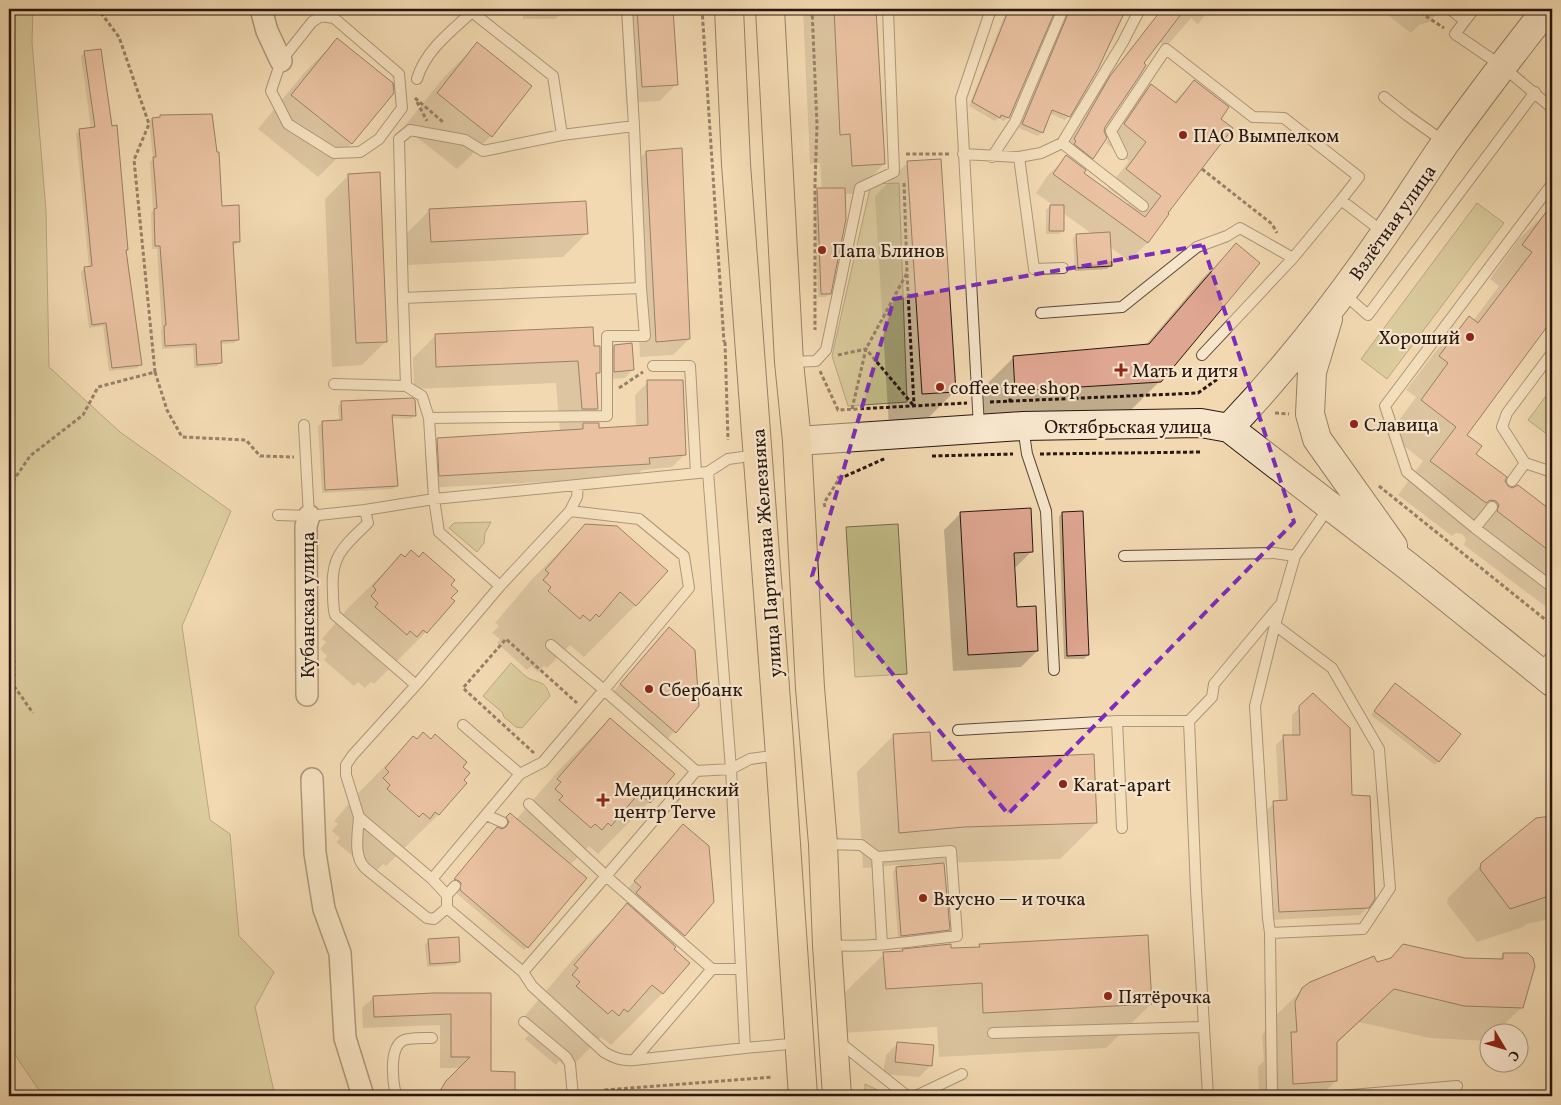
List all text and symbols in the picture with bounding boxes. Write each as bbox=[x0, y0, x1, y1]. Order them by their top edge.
place label: ПАО Вымпелком bbox=[1193, 124, 1339, 150]
marker: ПАО Вымпелком bbox=[1177, 129, 1189, 141]
street label: Взлётная улица bbox=[1344, 160, 1443, 286]
place label: Папа Блинов bbox=[832, 239, 945, 265]
marker: Папа Блинов bbox=[816, 244, 828, 256]
place label: Хороший bbox=[1378, 326, 1460, 352]
marker: Хороший bbox=[1464, 331, 1476, 343]
place label: Мать и дитя bbox=[1132, 359, 1238, 385]
marker: Мать и дитя bbox=[1114, 363, 1128, 377]
place label: coffee tree shop bbox=[950, 376, 1080, 402]
marker: coffee tree shop bbox=[934, 381, 946, 393]
place label: Славица bbox=[1364, 413, 1439, 439]
street label: Октябрьская улица bbox=[1044, 415, 1212, 441]
marker: Славица bbox=[1348, 418, 1360, 430]
street label: улица Партизана Железняка bbox=[746, 428, 790, 678]
street label: Кубанская улица bbox=[296, 531, 322, 679]
place label: Сбербанк bbox=[659, 678, 743, 704]
marker: Сбербанк bbox=[643, 683, 655, 695]
place label: Karat-apart bbox=[1073, 773, 1172, 799]
place label: Медицинский центр Terve bbox=[614, 778, 739, 826]
marker: Karat-apart bbox=[1057, 778, 1069, 790]
marker: Медицинский центр Terve bbox=[596, 793, 610, 807]
place label: Вкусно — и точка bbox=[933, 887, 1086, 913]
marker: Вкусно — и точка bbox=[917, 892, 929, 904]
place label: Пятёрочка bbox=[1118, 985, 1211, 1011]
marker: Пятёрочка bbox=[1102, 990, 1114, 1002]
north arrow bbox=[1478, 1022, 1528, 1072]
text: С bbox=[1503, 1046, 1523, 1064]

